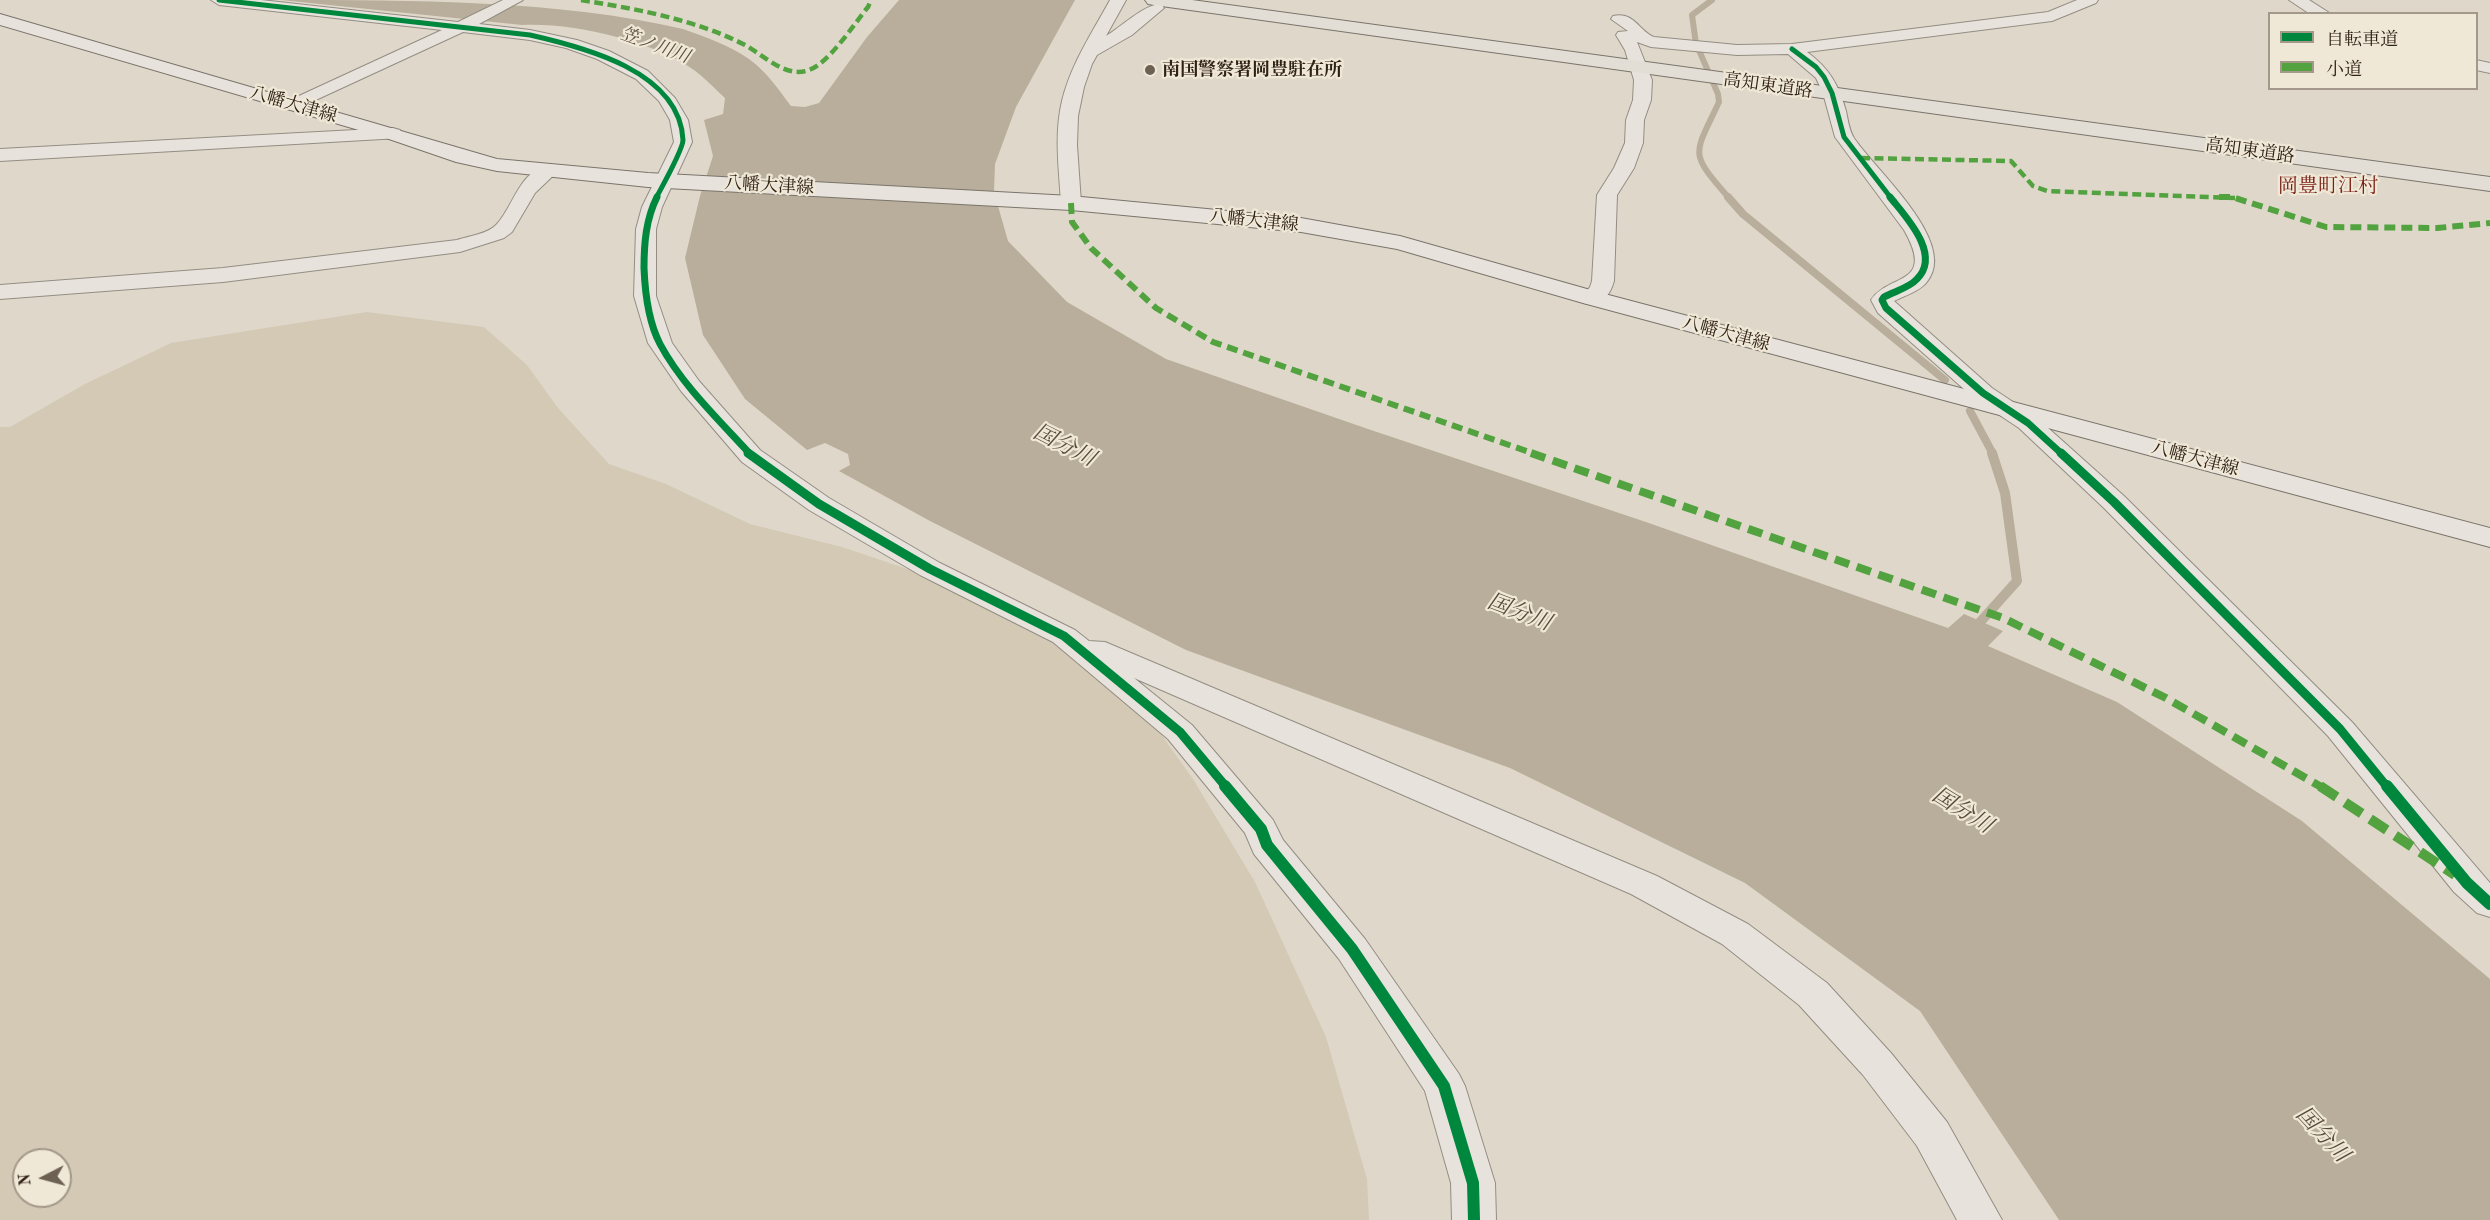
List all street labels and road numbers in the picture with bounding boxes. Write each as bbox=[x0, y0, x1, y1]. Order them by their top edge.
street label: 高知東道路 bbox=[1722, 69, 1814, 103]
street label: 八幡大津線 bbox=[247, 82, 339, 128]
street label: 高知東道路 bbox=[2204, 134, 2296, 168]
street label: 八幡大津線 bbox=[723, 173, 815, 199]
street label: 八幡大津線 bbox=[1208, 206, 1300, 236]
street label: 八幡大津線 bbox=[1680, 312, 1772, 356]
street label: 八幡大津線 bbox=[2149, 437, 2241, 481]

